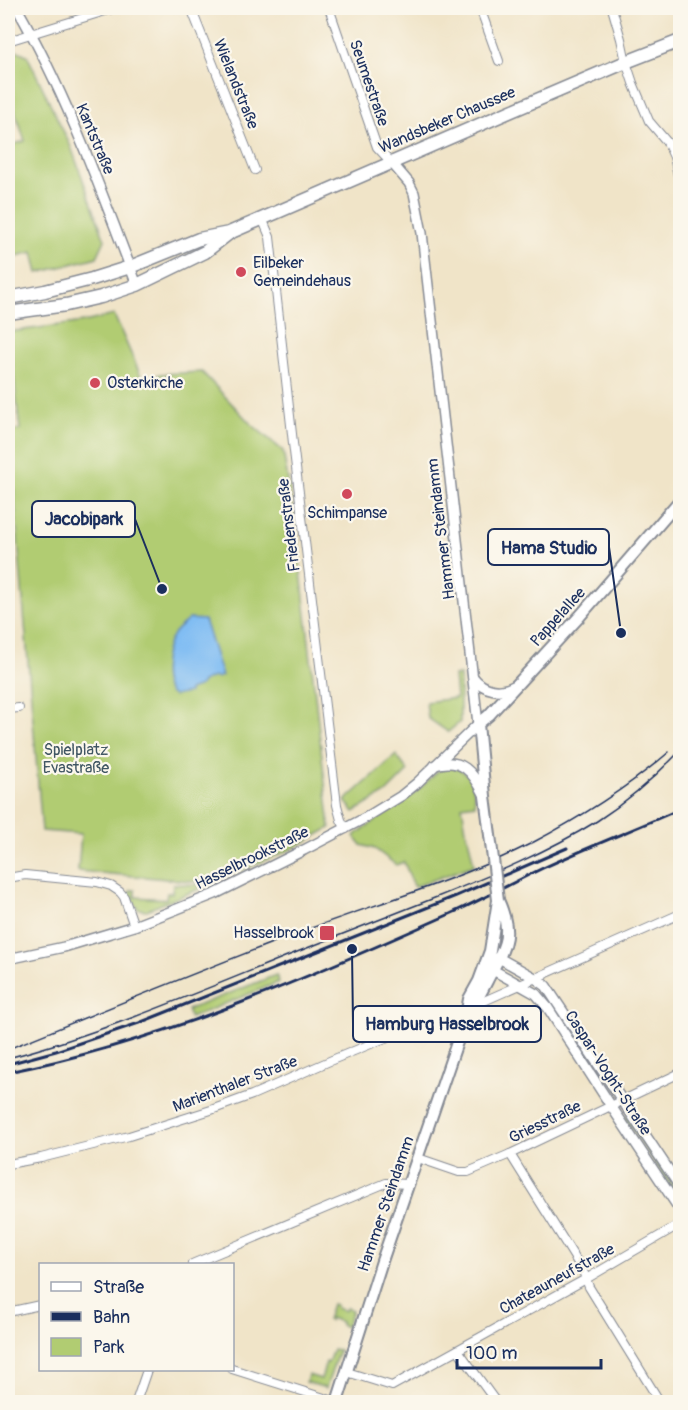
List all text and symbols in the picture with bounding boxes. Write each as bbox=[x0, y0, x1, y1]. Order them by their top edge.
street label: Wielandstraße bbox=[209, 36, 263, 132]
street label: Seumestraße bbox=[345, 37, 393, 129]
street label: Wandsbeker Chaussee bbox=[376, 82, 519, 158]
street label: Kantstraße bbox=[71, 100, 119, 178]
place label: Eilbeker Gemeindehaus bbox=[253, 253, 351, 291]
marker: Eilbeker Gemeindehaus bbox=[234, 265, 248, 279]
place label: Osterkirche bbox=[107, 373, 183, 393]
marker: Osterkirche bbox=[88, 376, 102, 390]
street label: Hammer Steindamm bbox=[422, 457, 460, 601]
street label: Friedenstraße bbox=[273, 477, 305, 573]
marker: Schimpanse bbox=[340, 487, 354, 501]
callout: Jacobipark bbox=[32, 501, 135, 537]
place label: Schimpanse bbox=[307, 503, 387, 523]
text: Jacobipark bbox=[45, 508, 124, 531]
callout: Hama Studio bbox=[488, 529, 609, 565]
text: Hama Studio bbox=[501, 537, 598, 560]
street label: Pappelallee bbox=[526, 583, 590, 651]
park label: Spielplatz Evastraße bbox=[43, 740, 109, 778]
street label: Hasselbrookstraße bbox=[192, 822, 312, 894]
place label: Hasselbrook bbox=[233, 923, 314, 943]
marker: Hasselbrook bbox=[318, 924, 336, 942]
callout: Hamburg Hasselbrook bbox=[353, 1006, 541, 1042]
street label: Caspar-Voght-Straße bbox=[560, 1007, 656, 1139]
text: Hamburg Hasselbrook bbox=[365, 1013, 529, 1036]
street label: Marienthaler Straße bbox=[170, 1051, 300, 1117]
street label: Griesstraße bbox=[506, 1096, 584, 1148]
street label: Hammer Steindamm bbox=[353, 1134, 419, 1274]
street label: Chateauneufstraße bbox=[496, 1239, 618, 1319]
legend bbox=[39, 1263, 234, 1371]
text: Straße bbox=[93, 1276, 144, 1299]
text: Bahn bbox=[93, 1306, 130, 1329]
scale bar bbox=[457, 1332, 601, 1370]
text: Park bbox=[93, 1336, 125, 1359]
text: 100 m bbox=[466, 1342, 518, 1365]

